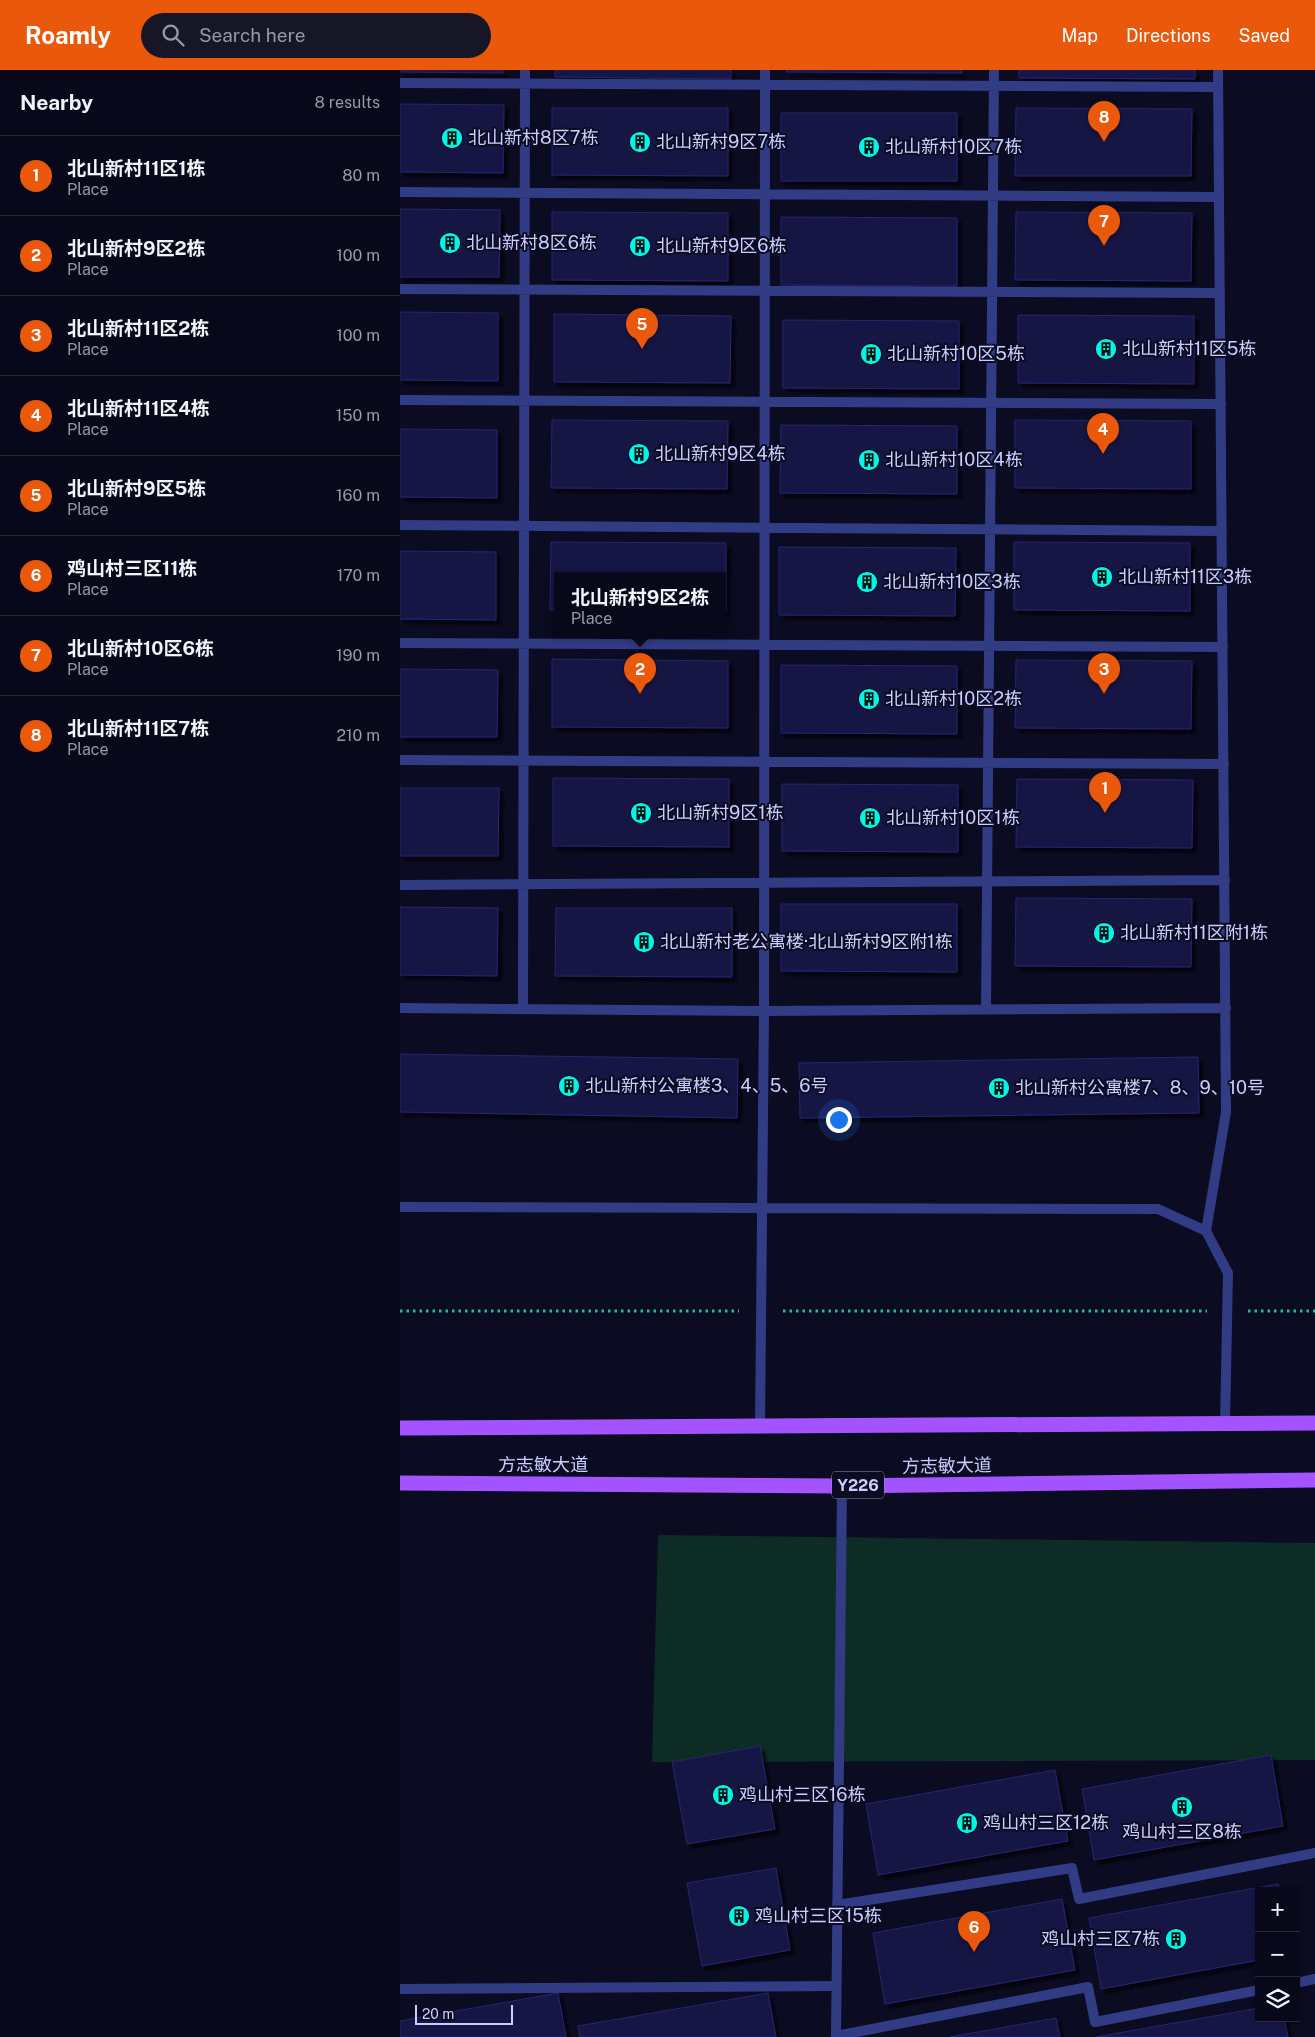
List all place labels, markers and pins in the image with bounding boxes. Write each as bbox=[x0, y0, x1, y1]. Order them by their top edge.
pin: 8 bbox=[1088, 101, 1120, 142]
building icon: 北山新村8区7栋 bbox=[440, 126, 464, 150]
place label: 北山新村8区7栋 bbox=[468, 127, 598, 148]
building icon: 北山新村9区7栋 bbox=[628, 130, 652, 154]
place label: 北山新村9区7栋 bbox=[656, 131, 786, 152]
building icon: 北山新村10区7栋 bbox=[857, 135, 881, 159]
place label: 北山新村10区7栋 bbox=[885, 136, 1022, 157]
pin: 7 bbox=[1088, 205, 1120, 246]
building icon: 北山新村8区6栋 bbox=[438, 231, 462, 255]
place label: 北山新村8区6栋 bbox=[466, 232, 597, 253]
building icon: 北山新村9区6栋 bbox=[628, 234, 652, 258]
place label: 北山新村9区6栋 bbox=[656, 235, 786, 256]
pin: 5 bbox=[626, 308, 658, 349]
building icon: 北山新村11区5栋 bbox=[1094, 337, 1118, 361]
place label: 北山新村11区5栋 bbox=[1122, 338, 1256, 359]
building icon: 北山新村10区5栋 bbox=[859, 342, 883, 366]
place label: 北山新村10区5栋 bbox=[887, 343, 1025, 364]
pin: 4 bbox=[1087, 413, 1119, 454]
building icon: 北山新村9区4栋 bbox=[627, 442, 651, 466]
place label: 北山新村9区4栋 bbox=[655, 443, 786, 464]
building icon: 北山新村10区4栋 bbox=[857, 448, 881, 472]
place label: 北山新村10区4栋 bbox=[885, 449, 1023, 470]
building icon: 北山新村11区3栋 bbox=[1090, 565, 1114, 589]
place label: 北山新村11区3栋 bbox=[1118, 566, 1252, 587]
building icon: 北山新村10区3栋 bbox=[855, 570, 879, 594]
place label: 北山新村10区3栋 bbox=[883, 571, 1021, 592]
pin: 2 bbox=[624, 653, 656, 694]
pin: 3 bbox=[1088, 653, 1120, 694]
building icon: 北山新村10区2栋 bbox=[857, 687, 881, 711]
place label: 北山新村10区2栋 bbox=[885, 688, 1022, 709]
pin: 1 bbox=[1089, 772, 1121, 813]
building icon: 北山新村9区1栋 bbox=[629, 801, 653, 825]
place label: 北山新村9区1栋 bbox=[657, 802, 784, 823]
building icon: 北山新村10区1栋 bbox=[858, 806, 882, 830]
place label: 北山新村10区1栋 bbox=[886, 807, 1020, 828]
building icon: 北山新村11区附1栋 bbox=[1092, 921, 1116, 945]
place label: 北山新村11区附1栋 bbox=[1120, 922, 1268, 943]
building icon: 北山新村老公寓楼·北山新村9区附1栋 bbox=[632, 930, 656, 954]
place label: 北山新村老公寓楼·北山新村9区附1栋 bbox=[660, 931, 953, 952]
building icon: 北山新村公寓楼3、4、5、6号 bbox=[557, 1074, 581, 1098]
place label: 北山新村公寓楼3、4、5、6号 bbox=[585, 1075, 828, 1096]
building icon: 北山新村公寓楼7、8、9、10号 bbox=[987, 1076, 1011, 1100]
place label: 北山新村公寓楼7、8、9、10号 bbox=[1015, 1077, 1265, 1098]
building icon: 鸡山村三区16栋 bbox=[711, 1783, 735, 1807]
place label: 鸡山村三区16栋 bbox=[739, 1784, 866, 1805]
building icon: 鸡山村三区8栋 bbox=[1170, 1795, 1194, 1819]
building icon: 鸡山村三区12栋 bbox=[955, 1811, 979, 1835]
place label: 鸡山村三区12栋 bbox=[983, 1812, 1109, 1833]
place label: 鸡山村三区8栋 bbox=[1122, 1821, 1242, 1842]
building icon: 鸡山村三区15栋 bbox=[727, 1904, 751, 1928]
place label: 鸡山村三区15栋 bbox=[755, 1905, 882, 1926]
pin: 6 bbox=[958, 1911, 990, 1952]
building icon: 鸡山村三区7栋 bbox=[1164, 1927, 1188, 1951]
place label: 鸡山村三区7栋 bbox=[1041, 1928, 1160, 1949]

